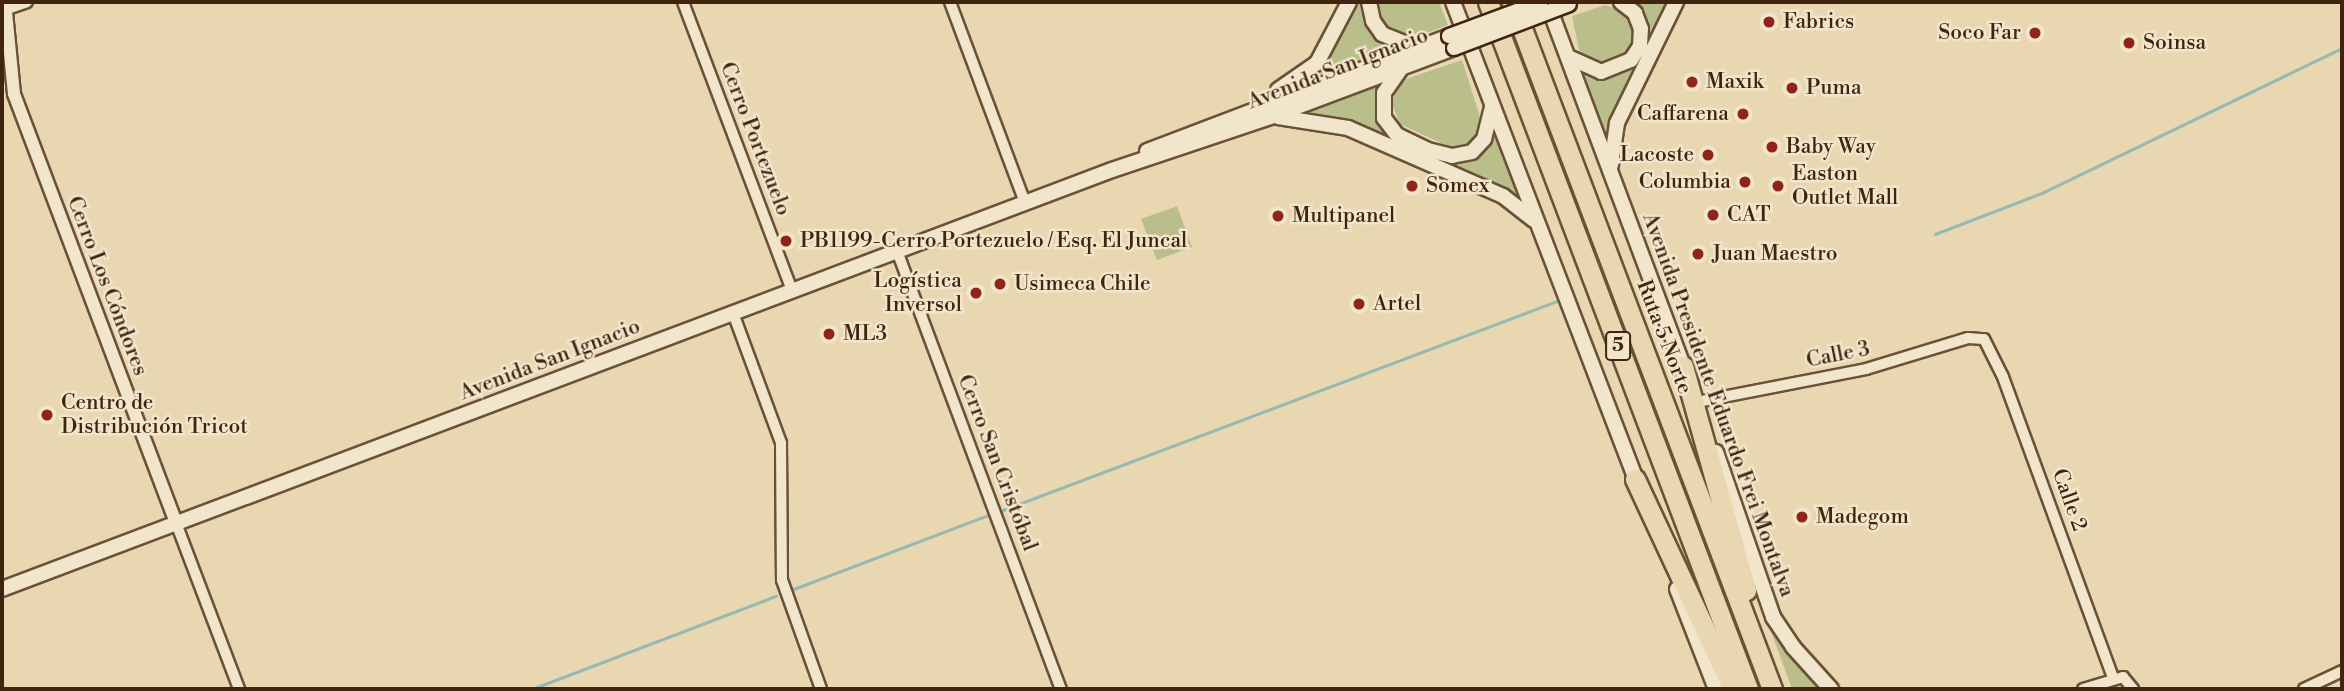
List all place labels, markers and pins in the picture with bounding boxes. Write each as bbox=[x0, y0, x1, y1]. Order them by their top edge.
place label: Fabrics bbox=[1783, 9, 1854, 35]
marker: Fabrics bbox=[1761, 14, 1777, 30]
place label: Soco Far bbox=[1938, 20, 2021, 46]
marker: Soco Far bbox=[2027, 25, 2043, 41]
place label: Soinsa bbox=[2143, 30, 2206, 56]
marker: Soinsa bbox=[2121, 35, 2137, 51]
place label: Maxik bbox=[1706, 69, 1764, 95]
marker: Maxik bbox=[1684, 74, 1700, 90]
place label: Puma bbox=[1806, 75, 1862, 101]
marker: Puma bbox=[1784, 80, 1800, 96]
place label: Caffarena bbox=[1637, 101, 1729, 127]
marker: Caffarena bbox=[1735, 106, 1751, 122]
place label: Baby Way bbox=[1786, 134, 1876, 160]
marker: Baby Way bbox=[1764, 139, 1780, 155]
place label: Lacoste bbox=[1620, 142, 1694, 168]
marker: Lacoste bbox=[1700, 147, 1716, 163]
place label: Easton Outlet Mall bbox=[1792, 161, 1898, 211]
place label: Columbia bbox=[1639, 169, 1731, 195]
place label: Somex bbox=[1426, 173, 1489, 199]
marker: Columbia bbox=[1737, 174, 1753, 190]
marker: Somex bbox=[1404, 178, 1420, 194]
marker: Easton Outlet Mall bbox=[1770, 178, 1786, 194]
place label: CAT bbox=[1727, 202, 1771, 228]
place label: Multipanel bbox=[1292, 203, 1395, 229]
marker: CAT bbox=[1705, 207, 1721, 223]
marker: Multipanel bbox=[1270, 208, 1286, 224]
place label: PB1199-Cerro Portezuelo / Esq. El Juncal bbox=[800, 228, 1187, 254]
marker: PB1199-Cerro Portezuelo / Esq. El Juncal bbox=[778, 233, 794, 249]
place label: Juan Maestro bbox=[1712, 241, 1838, 267]
marker: Juan Maestro bbox=[1690, 246, 1706, 262]
place label: Logística Inversol bbox=[874, 268, 962, 318]
place label: Usimeca Chile bbox=[1014, 271, 1151, 297]
marker: Usimeca Chile bbox=[992, 276, 1008, 292]
marker: Logística Inversol bbox=[968, 285, 984, 301]
place label: Artel bbox=[1373, 291, 1421, 317]
marker: Artel bbox=[1351, 296, 1367, 312]
place label: ML3 bbox=[843, 321, 887, 347]
marker: ML3 bbox=[821, 326, 837, 342]
place label: Centro de Distribución Tricot bbox=[61, 390, 248, 440]
marker: Centro de Distribución Tricot bbox=[39, 407, 55, 423]
place label: Madegom bbox=[1816, 504, 1909, 530]
marker: Madegom bbox=[1794, 509, 1810, 525]

